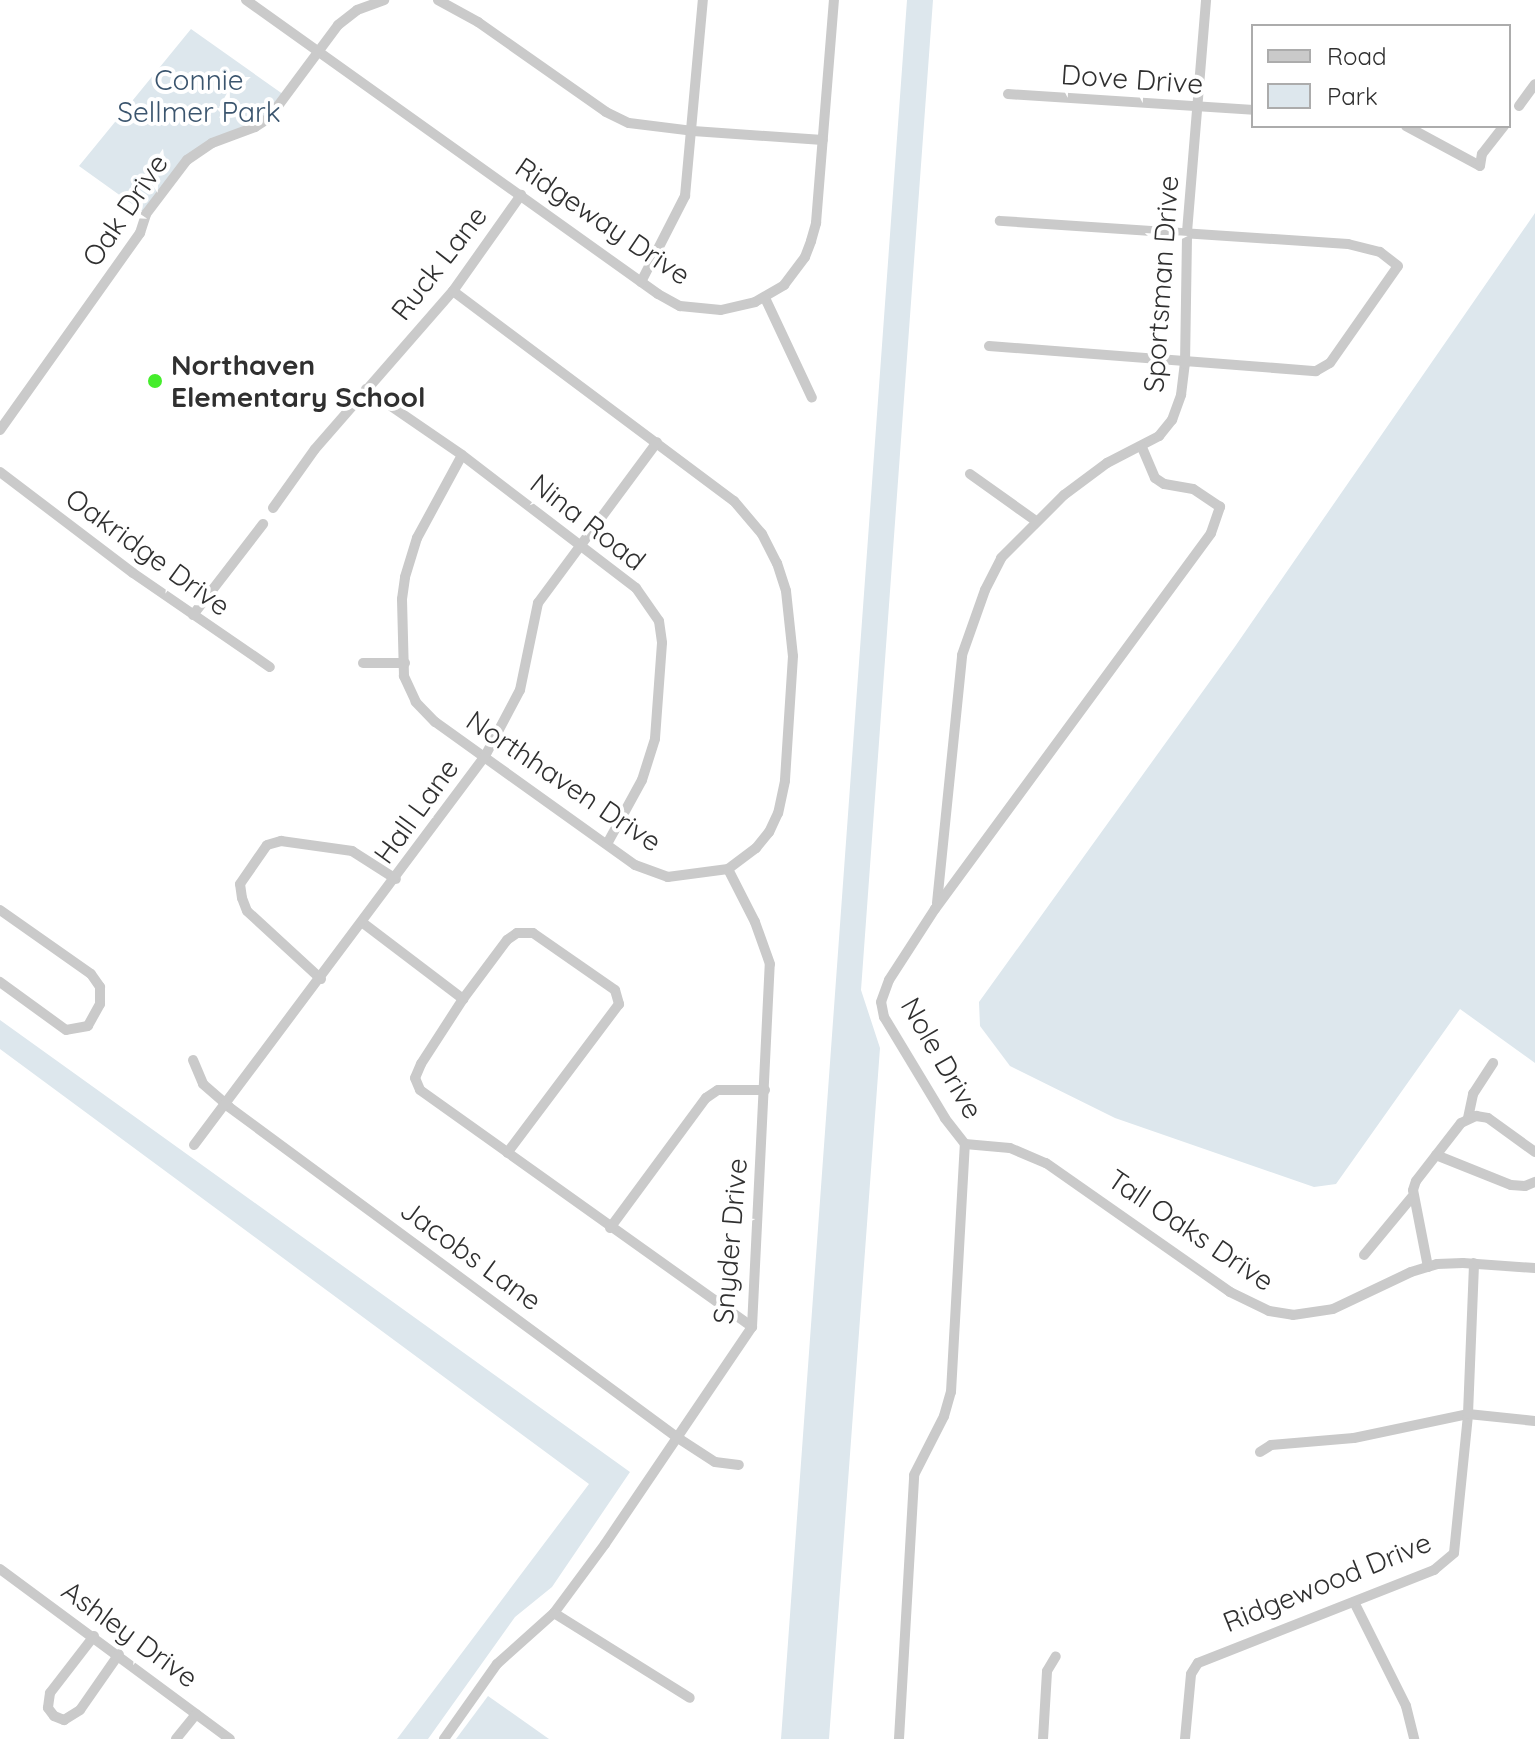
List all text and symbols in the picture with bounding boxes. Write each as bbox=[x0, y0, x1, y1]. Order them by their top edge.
legend bbox=[1251, 24, 1511, 128]
text: Road bbox=[1327, 41, 1387, 71]
street label: Dove Drive bbox=[1060, 57, 1204, 101]
park label: Connie Sellmer Park bbox=[117, 63, 281, 129]
text: Park bbox=[1327, 81, 1378, 111]
street label: Oak Drive bbox=[75, 147, 175, 273]
street label: Ridgeway Drive bbox=[509, 150, 697, 292]
street label: Sportsman Drive bbox=[1137, 174, 1185, 394]
street label: Ruck Lane bbox=[384, 199, 494, 327]
place label: Northaven Elementary School bbox=[171, 348, 425, 414]
marker: Northaven Elementary School bbox=[146, 372, 164, 390]
street label: Nina Road bbox=[524, 467, 652, 577]
street label: Oakridge Drive bbox=[59, 481, 237, 623]
street label: Northhaven Drive bbox=[460, 703, 668, 859]
street label: Hall Lane bbox=[367, 752, 465, 870]
street label: Nole Drive bbox=[894, 991, 990, 1125]
street label: Snyder Drive bbox=[706, 1157, 754, 1325]
street label: Tall Oaks Drive bbox=[1102, 1162, 1280, 1298]
street label: Jacobs Lane bbox=[394, 1193, 548, 1317]
street label: Ridgewood Drive bbox=[1218, 1525, 1436, 1639]
street label: Ashley Drive bbox=[55, 1573, 205, 1695]

